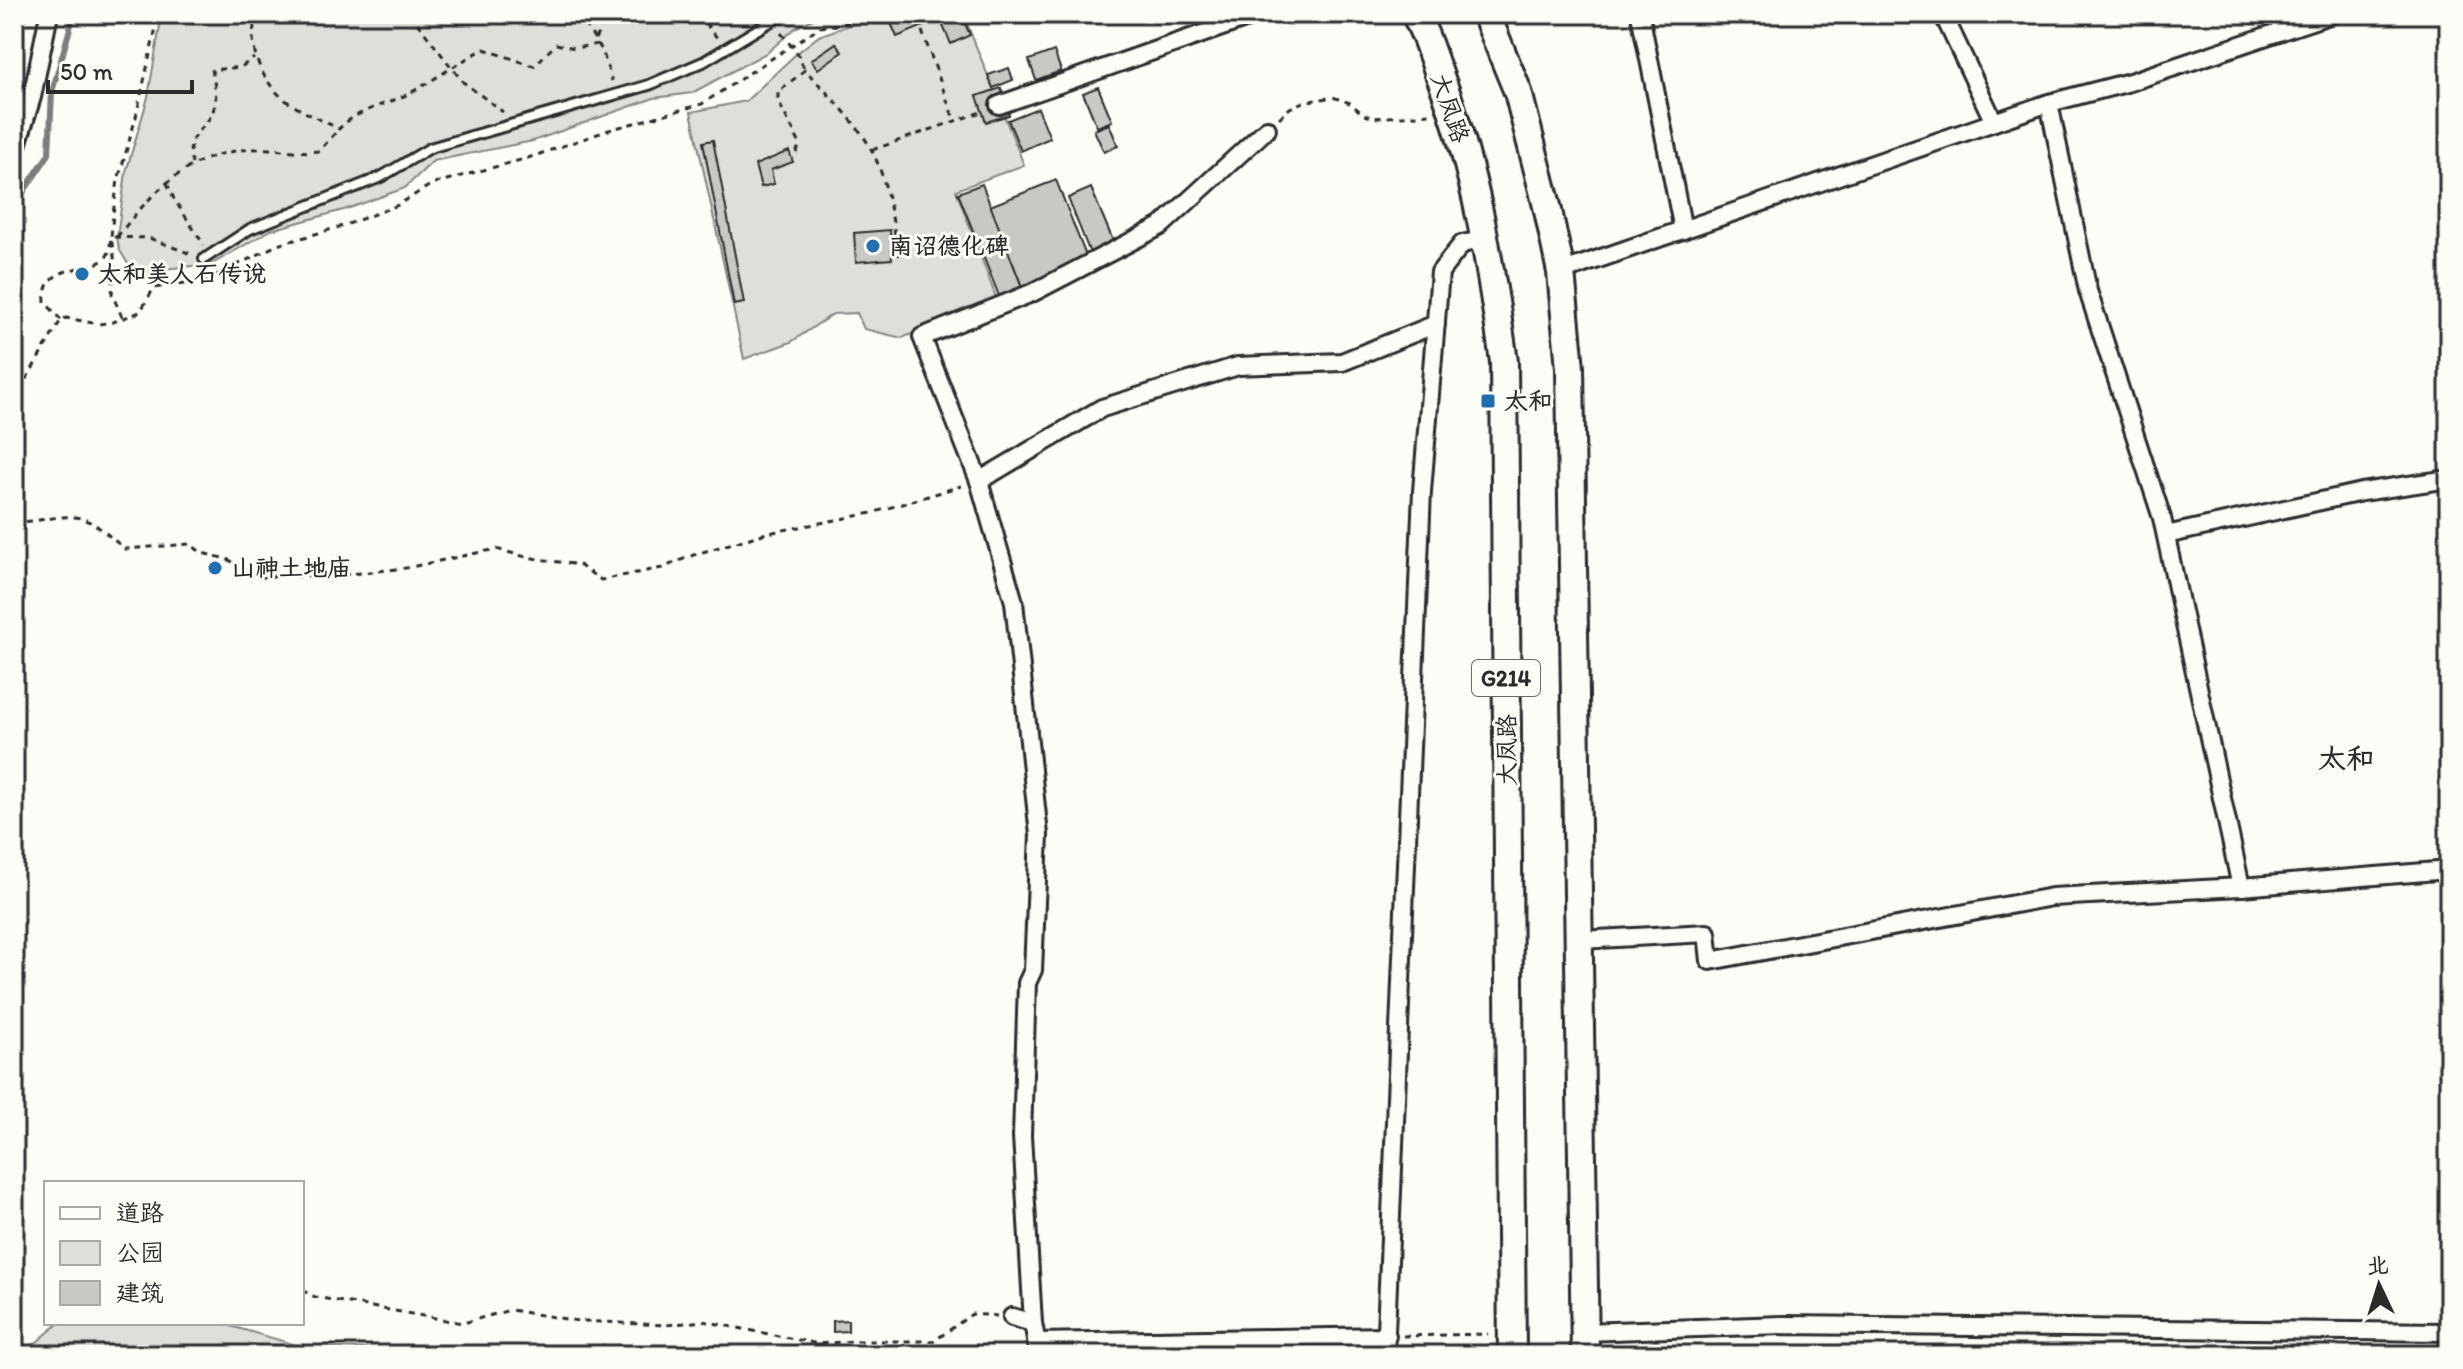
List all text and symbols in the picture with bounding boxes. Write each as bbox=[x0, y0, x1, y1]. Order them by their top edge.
scale bar bbox=[48, 44, 192, 94]
text: 50 m bbox=[60, 57, 113, 86]
street label: 大凤路 bbox=[1425, 69, 1476, 147]
place label: 南诏德化碑 bbox=[889, 231, 1009, 260]
marker: 南诏德化碑 bbox=[864, 237, 882, 255]
place label: 太和美人石传说 bbox=[98, 259, 266, 288]
marker: 太和美人石传说 bbox=[73, 265, 91, 283]
place label: 太和 bbox=[1504, 386, 1552, 415]
marker: 太和 bbox=[1479, 392, 1497, 410]
place label: 山神土地庙 bbox=[231, 553, 351, 582]
marker: 山神土地庙 bbox=[206, 559, 224, 577]
road number: G214 bbox=[1472, 660, 1540, 696]
street label: 大凤路 bbox=[1492, 714, 1521, 786]
district label: 太和 bbox=[2318, 741, 2374, 775]
legend bbox=[44, 1181, 304, 1325]
text: 道路 bbox=[116, 1198, 164, 1227]
text: 公园 bbox=[116, 1238, 164, 1267]
north arrow bbox=[2339, 1245, 2419, 1325]
text: 北 bbox=[2366, 1251, 2390, 1280]
text: 建筑 bbox=[116, 1278, 164, 1307]

